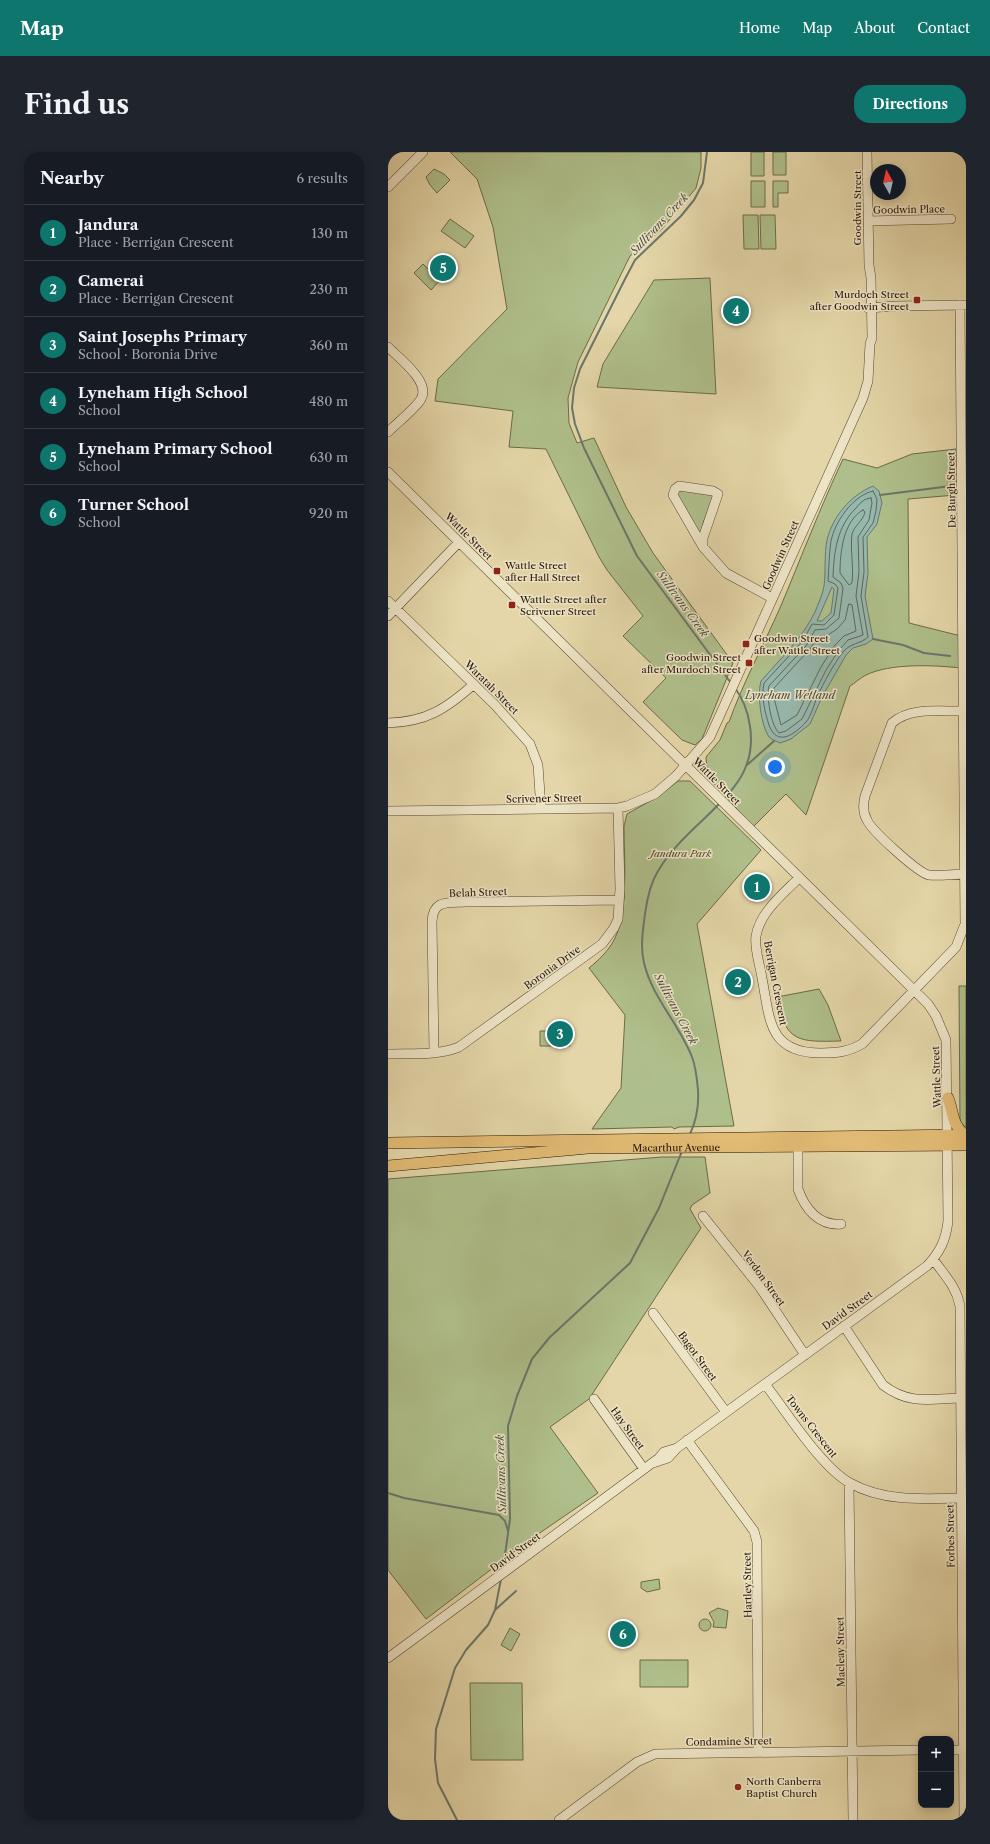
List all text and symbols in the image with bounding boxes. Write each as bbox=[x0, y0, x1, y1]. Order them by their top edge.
text: Map bbox=[20, 17, 64, 40]
text: Home bbox=[739, 19, 780, 37]
text: Map bbox=[802, 19, 832, 37]
text: About bbox=[854, 19, 895, 37]
text: Contact bbox=[917, 19, 970, 37]
button: Directions bbox=[854, 85, 966, 123]
text: Find us bbox=[24, 87, 129, 121]
north arrow bbox=[870, 164, 906, 200]
text: Nearby bbox=[40, 168, 104, 188]
text: 6 results bbox=[297, 170, 348, 186]
street label: Goodwin Street bbox=[851, 170, 864, 245]
water label: Sullivans Creek bbox=[626, 190, 691, 258]
street label: Goodwin Place bbox=[873, 202, 946, 217]
text: Jandura bbox=[78, 215, 139, 234]
text: 1 bbox=[50, 225, 56, 241]
text: 130 m bbox=[312, 225, 348, 241]
text: Place · Berrigan Crescent bbox=[78, 234, 234, 250]
pin: 5 bbox=[430, 253, 456, 283]
text: Camerai bbox=[78, 271, 144, 290]
text: 2 bbox=[49, 281, 57, 297]
text: 230 m bbox=[310, 281, 348, 297]
place label: Murdoch Street after Goodwin Street bbox=[810, 288, 909, 313]
text: Place · Berrigan Crescent bbox=[78, 290, 234, 306]
marker: Murdoch Street after Goodwin Street bbox=[912, 295, 922, 305]
pin: 4 bbox=[723, 296, 749, 326]
text: Saint Josephs Primary bbox=[78, 327, 247, 346]
text: 3 bbox=[49, 337, 57, 353]
text: 360 m bbox=[309, 337, 348, 353]
text: School · Boronia Drive bbox=[78, 346, 218, 362]
text: Lyneham High School bbox=[78, 383, 248, 402]
text: 4 bbox=[49, 393, 57, 409]
text: 480 m bbox=[309, 393, 348, 409]
text: School bbox=[78, 402, 121, 418]
text: Lyneham Primary School bbox=[78, 439, 273, 458]
text: 5 bbox=[49, 449, 57, 465]
text: 630 m bbox=[309, 449, 348, 465]
street label: De Burgh Street bbox=[944, 451, 959, 528]
text: School bbox=[78, 458, 121, 474]
text: Turner School bbox=[78, 495, 189, 514]
text: 6 bbox=[49, 505, 57, 521]
text: 920 m bbox=[309, 505, 348, 521]
street label: Wattle Street bbox=[441, 509, 495, 563]
text: School bbox=[78, 514, 121, 530]
street label: Goodwin Street bbox=[759, 518, 802, 592]
place label: Wattle Street after Hall Street bbox=[504, 559, 581, 584]
marker: Wattle Street after Hall Street bbox=[492, 566, 502, 576]
water label: Sullivans Creek bbox=[654, 567, 712, 640]
place label: Wattle Street after Scrivener Street bbox=[519, 593, 607, 618]
marker: Wattle Street after Scrivener Street bbox=[507, 600, 517, 610]
place label: Goodwin Street after Wattle Street bbox=[754, 632, 841, 657]
marker: Goodwin Street after Wattle Street bbox=[741, 639, 751, 649]
place label: Goodwin Street after Murdoch Street bbox=[642, 651, 741, 676]
street label: Waratah Street bbox=[461, 657, 522, 717]
marker: Goodwin Street after Murdoch Street bbox=[744, 658, 754, 668]
water label: Lyneham Wetland bbox=[744, 688, 837, 702]
street label: Wattle Street bbox=[689, 754, 743, 808]
your location bbox=[765, 757, 785, 777]
street label: Scrivener Street bbox=[506, 791, 583, 806]
park label: Jandura Park bbox=[648, 847, 712, 860]
pin: 1 bbox=[744, 872, 770, 902]
street label: Belah Street bbox=[449, 885, 508, 900]
street label: Berrigan Crescent bbox=[761, 940, 790, 1027]
street label: Boronia Drive bbox=[522, 942, 583, 992]
pin: 2 bbox=[725, 967, 751, 997]
water label: Sullivans Creek bbox=[651, 970, 701, 1047]
pin: 3 bbox=[547, 1019, 573, 1049]
street label: Wattle Street bbox=[929, 1045, 944, 1109]
street label: Macarthur Avenue bbox=[632, 1141, 721, 1155]
street label: Verdon Street bbox=[738, 1247, 788, 1309]
street label: David Street bbox=[820, 1288, 875, 1333]
street label: Bagot Street bbox=[675, 1329, 720, 1384]
street label: Towns Crescent bbox=[783, 1392, 841, 1461]
street label: Hay Street bbox=[608, 1404, 648, 1453]
water label: Sullivans Creek bbox=[493, 1434, 509, 1515]
street label: Forbes Street bbox=[943, 1504, 958, 1568]
street label: David Street bbox=[488, 1530, 543, 1575]
street label: Hartley Street bbox=[740, 1551, 755, 1618]
street label: Macleay Street bbox=[833, 1616, 848, 1687]
pin: 6 bbox=[610, 1619, 636, 1649]
street label: Condamine Street bbox=[686, 1734, 773, 1749]
map controls bbox=[918, 1736, 954, 1808]
button: + bbox=[918, 1736, 954, 1772]
button: − bbox=[918, 1772, 954, 1808]
place label: North Canberra Baptist Church bbox=[746, 1775, 822, 1800]
marker: North Canberra Baptist Church bbox=[733, 1782, 743, 1792]

